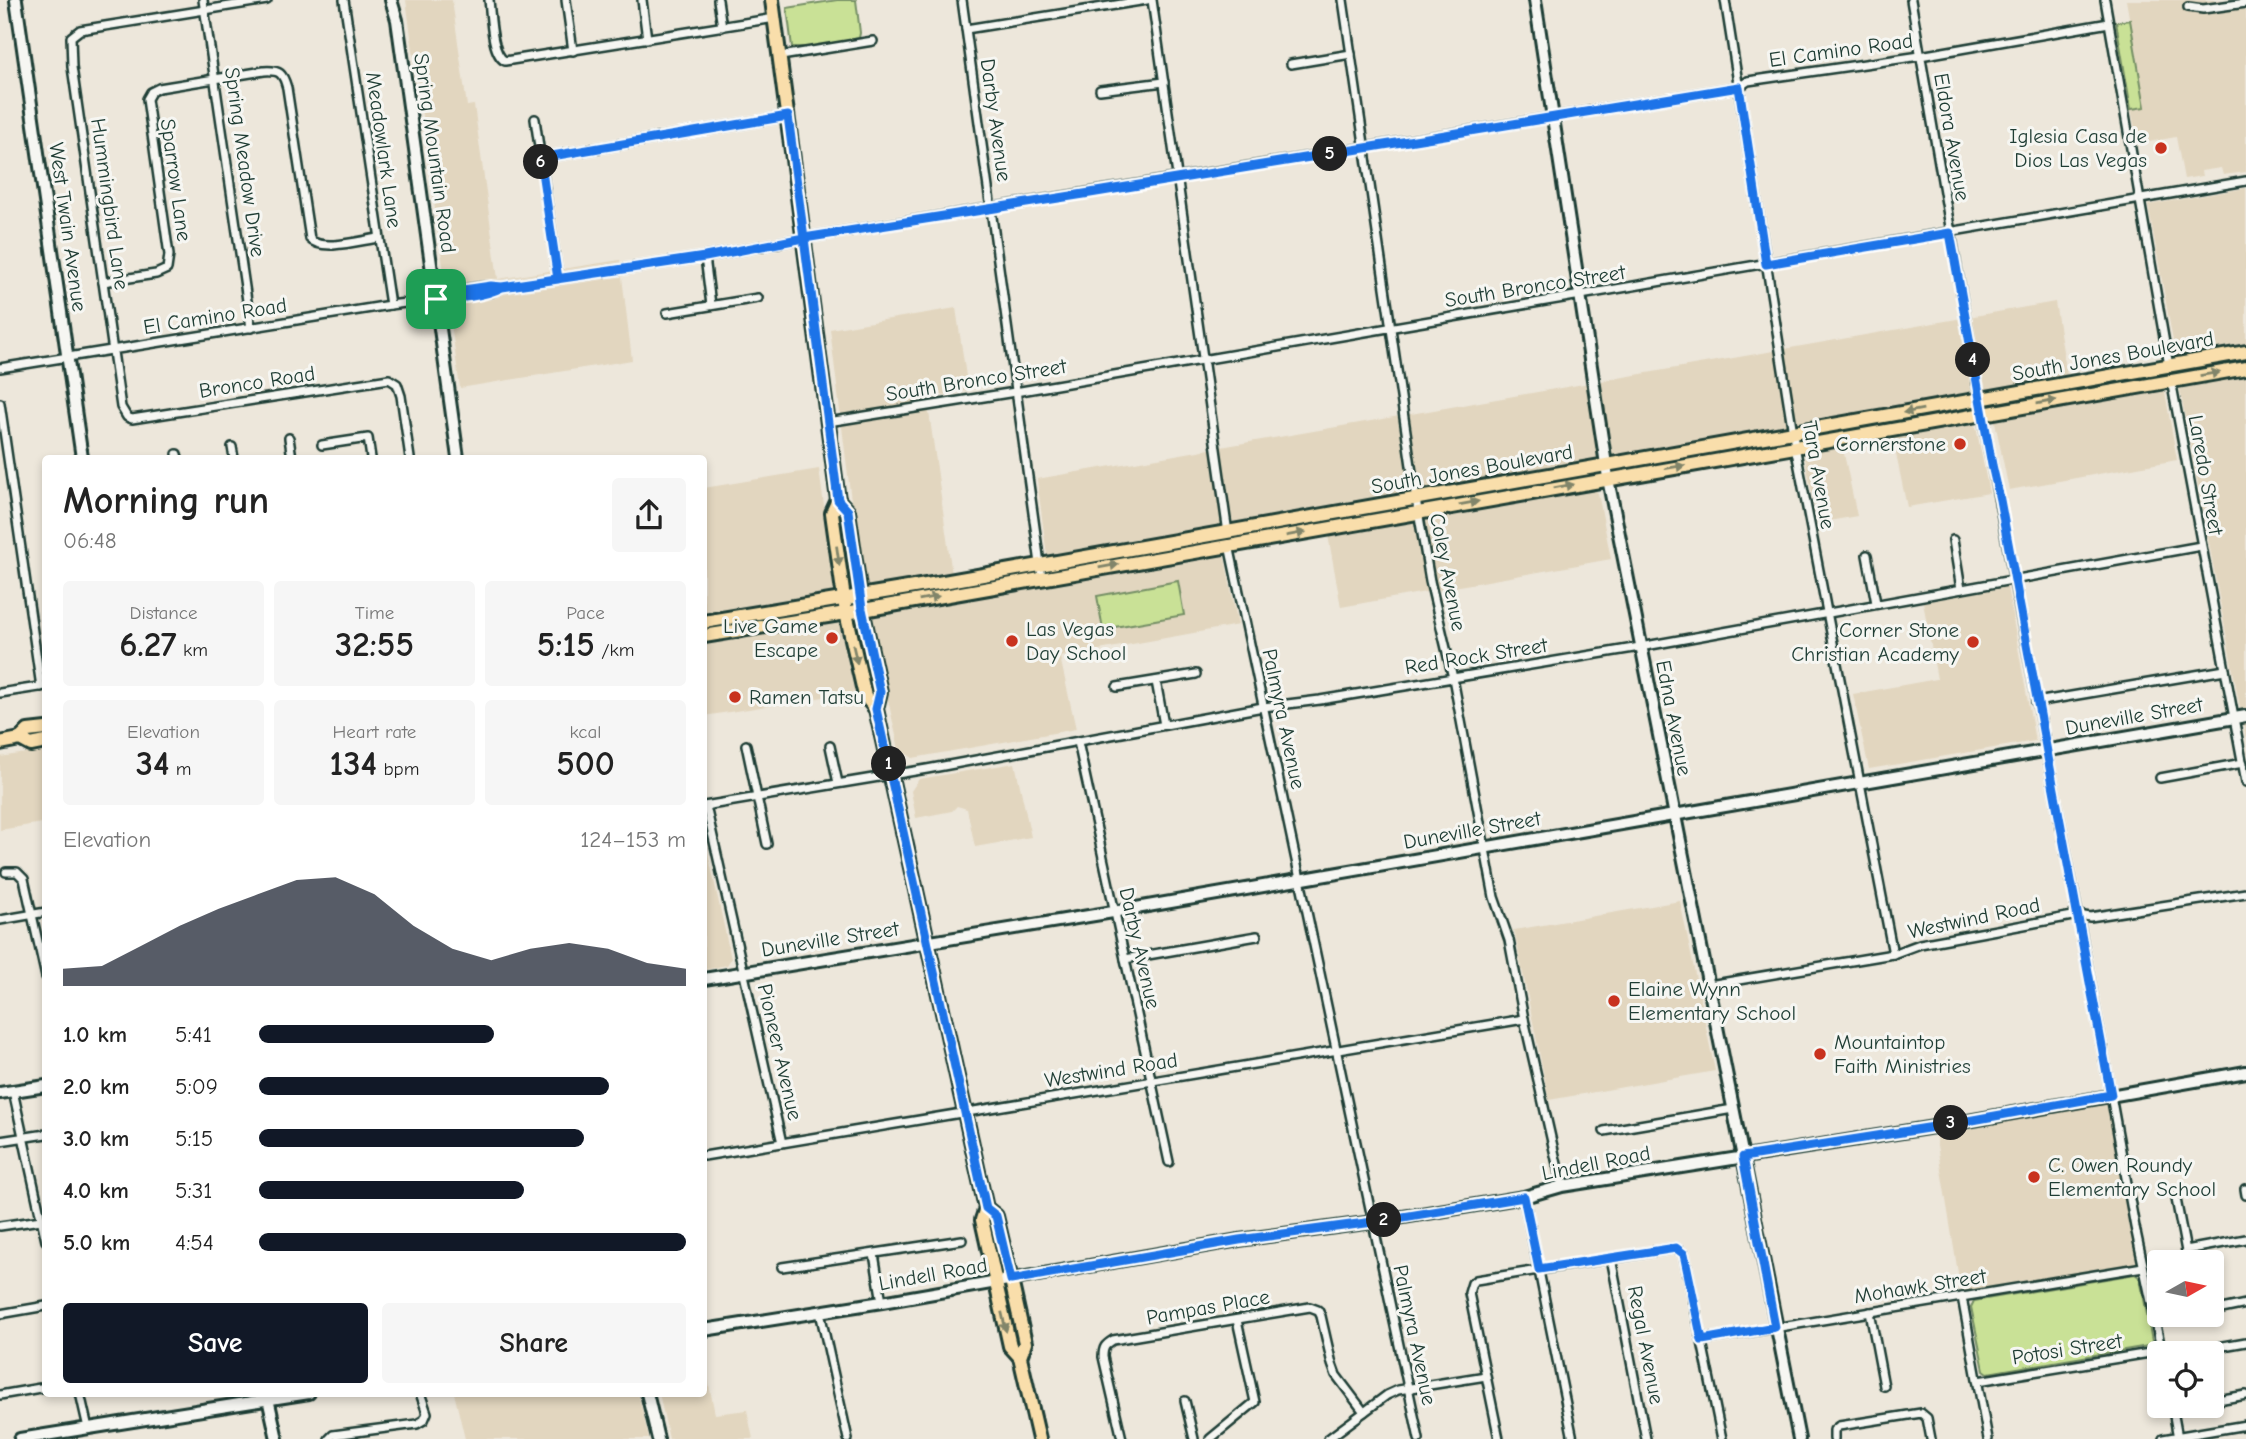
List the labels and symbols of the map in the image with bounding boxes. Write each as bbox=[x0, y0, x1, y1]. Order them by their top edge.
street label: El Camino Road bbox=[1767, 28, 1915, 72]
street label: Spring Mountain Road bbox=[409, 51, 461, 255]
street label: Darby Avenue bbox=[975, 57, 1017, 183]
street label: Spring Meadow Drive bbox=[220, 66, 270, 258]
street label: Meadowlark Lane bbox=[361, 70, 407, 230]
street label: Eldora Avenue bbox=[1929, 71, 1975, 203]
street label: Hummingbird Lane bbox=[86, 117, 134, 291]
street label: Sparrow Lane bbox=[156, 117, 196, 243]
place label: Iglesia Casa de Dios Las Vegas bbox=[2009, 124, 2147, 172]
pin: 5 bbox=[1312, 136, 1348, 172]
marker: Iglesia Casa de Dios Las Vegas bbox=[2153, 140, 2169, 156]
street label: West Twain Avenue bbox=[44, 141, 92, 313]
pin: 6 bbox=[524, 144, 558, 180]
street label: South Bronco Street bbox=[1443, 260, 1628, 312]
pin bbox=[406, 269, 466, 329]
street label: El Camino Road bbox=[141, 293, 289, 339]
street label: South Jones Boulevard bbox=[2010, 326, 2216, 386]
pin: 4 bbox=[1955, 342, 1990, 378]
street label: South Bronco Street bbox=[884, 354, 1069, 406]
street label: Bronco Road bbox=[197, 361, 317, 403]
one-way arrow bbox=[2199, 368, 2221, 379]
one-way arrow bbox=[2037, 396, 2059, 407]
one-way arrow bbox=[1902, 406, 1924, 417]
street label: Laredo Street bbox=[2184, 413, 2229, 538]
street label: Tara Avenue bbox=[1798, 419, 1840, 531]
place label: Cornerstone bbox=[1836, 432, 1946, 456]
marker: Cornerstone bbox=[1952, 436, 1968, 452]
street label: South Jones Boulevard bbox=[1369, 439, 1575, 499]
one-way arrow bbox=[1664, 461, 1686, 472]
one-way arrow bbox=[1553, 480, 1575, 491]
one-way arrow bbox=[1458, 497, 1480, 508]
street label: Coley Avenue bbox=[1425, 511, 1471, 633]
one-way arrow bbox=[1285, 528, 1307, 539]
one-way arrow bbox=[832, 545, 843, 567]
one-way arrow bbox=[1098, 560, 1120, 571]
one-way arrow bbox=[918, 592, 940, 603]
place label: Live Game Escape bbox=[723, 614, 818, 662]
place label: Las Vegas Day School bbox=[1026, 617, 1126, 665]
place label: Corner Stone Christian Academy bbox=[1791, 618, 1960, 666]
marker: Live Game Escape bbox=[824, 630, 840, 646]
marker: Las Vegas Day School bbox=[1004, 633, 1020, 649]
street label: Red Rock Street bbox=[1403, 633, 1550, 679]
marker: Corner Stone Christian Academy bbox=[1965, 634, 1981, 650]
one-way arrow bbox=[850, 643, 861, 665]
street label: Palmyra Avenue bbox=[1257, 647, 1311, 791]
street label: Edna Avenue bbox=[1651, 658, 1697, 778]
place label: Ramen Tatsu bbox=[749, 685, 864, 709]
marker: Ramen Tatsu bbox=[727, 689, 743, 705]
street label: Duneville Street bbox=[2064, 692, 2205, 740]
pin: 1 bbox=[872, 746, 906, 782]
street label: Duneville Street bbox=[1402, 806, 1543, 854]
street label: Darby Avenue bbox=[1114, 885, 1166, 1011]
street label: Westwind Road bbox=[1906, 892, 2042, 944]
street label: Duneville Street bbox=[760, 916, 901, 962]
place label: Elaine Wynn Elementary School bbox=[1628, 977, 1796, 1025]
street label: Pioneer Avenue bbox=[753, 981, 807, 1123]
marker: Elaine Wynn Elementary School bbox=[1606, 993, 1622, 1009]
place label: Mountaintop Faith Ministries bbox=[1834, 1030, 1971, 1078]
marker: Mountaintop Faith Ministries bbox=[1812, 1046, 1828, 1062]
street label: Westwind Road bbox=[1043, 1048, 1179, 1092]
pin: 3 bbox=[1934, 1106, 1968, 1140]
street label: Lindell Road bbox=[1540, 1141, 1652, 1185]
place label: C. Owen Roundy Elementary School bbox=[2048, 1153, 2216, 1201]
marker: C. Owen Roundy Elementary School bbox=[2026, 1169, 2042, 1185]
pin: 2 bbox=[1366, 1202, 1402, 1238]
north arrow bbox=[2147, 1250, 2224, 1326]
street label: Lindell Road bbox=[877, 1253, 989, 1295]
street label: Palmyra Avenue bbox=[1388, 1263, 1442, 1407]
street label: Mohawk Street bbox=[1852, 1264, 1989, 1308]
street label: Pampas Place bbox=[1145, 1284, 1271, 1330]
street label: Regal Avenue bbox=[1623, 1284, 1669, 1406]
one-way arrow bbox=[999, 1311, 1010, 1333]
street label: Potosi Street bbox=[2010, 1328, 2125, 1370]

